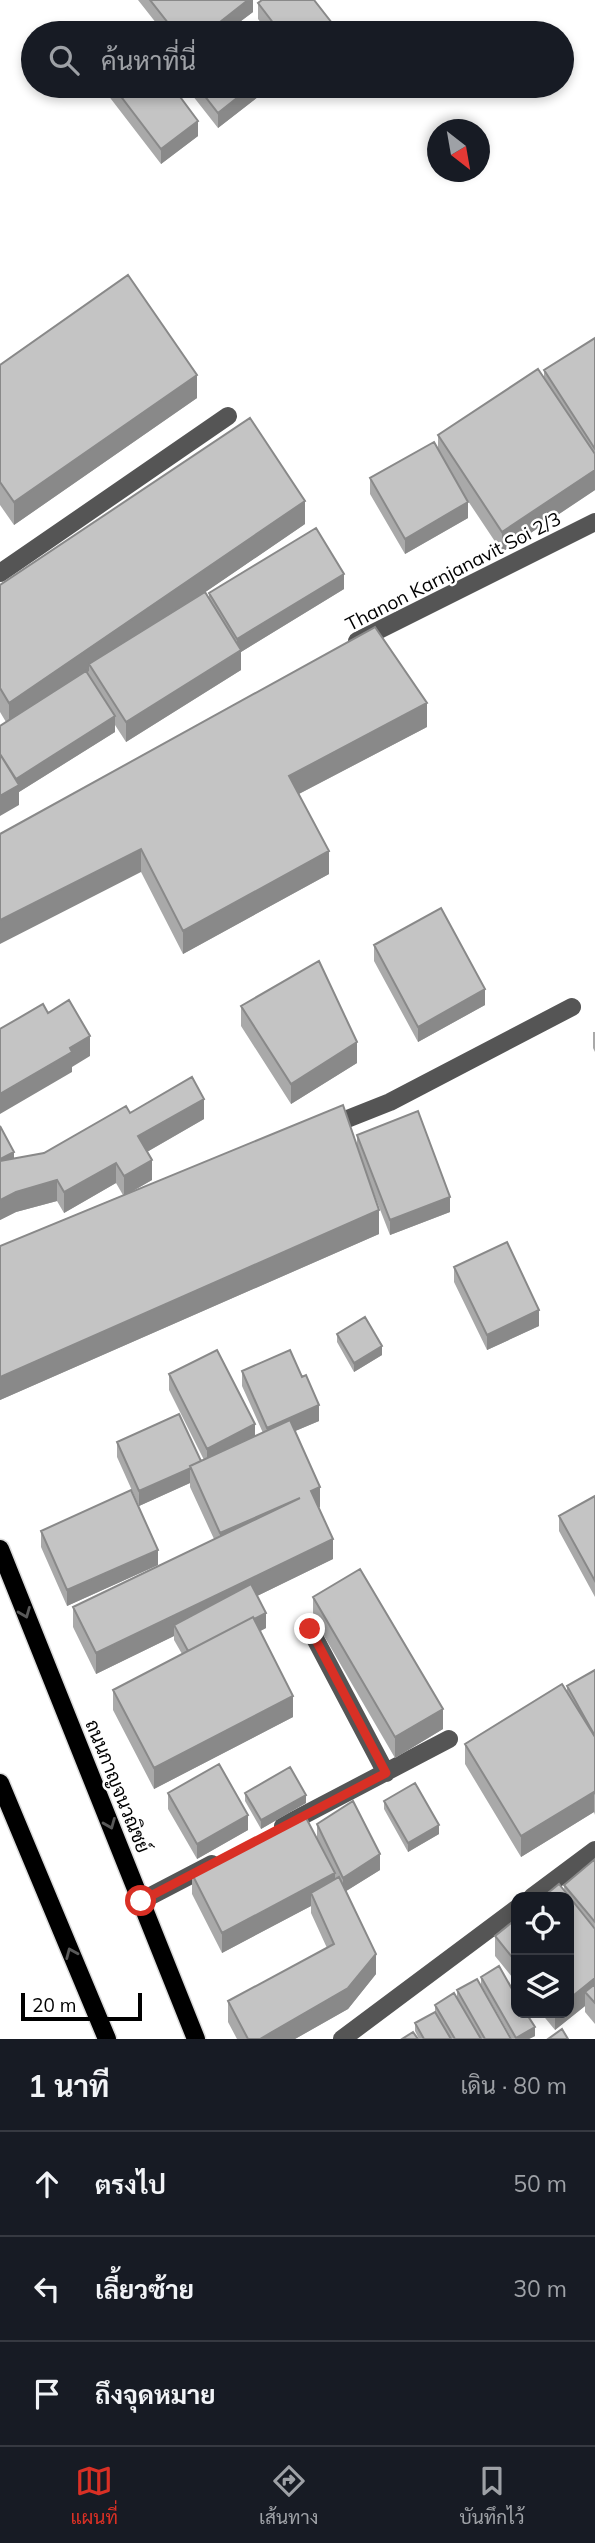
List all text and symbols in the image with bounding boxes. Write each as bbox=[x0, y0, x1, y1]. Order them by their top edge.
search box bbox=[21, 21, 574, 98]
icon: search bbox=[45, 41, 83, 79]
text: ค้นหาที่นี่ bbox=[101, 44, 196, 77]
north arrow bbox=[427, 119, 490, 182]
street label: Thanon Karnjanavit Soi 2/3 bbox=[341, 506, 565, 636]
one-way arrow bbox=[17, 1606, 31, 1618]
route end bbox=[294, 1613, 325, 1644]
street label: ถนนกาญจนวณิชย์ bbox=[80, 1716, 156, 1856]
one-way arrow bbox=[101, 1817, 115, 1829]
route start bbox=[125, 1885, 156, 1916]
map controls bbox=[511, 1892, 574, 2018]
button: locate bbox=[511, 1892, 574, 1955]
one-way arrow bbox=[65, 1948, 79, 1961]
button: layers bbox=[511, 1955, 574, 2018]
scale bar bbox=[21, 1990, 142, 2022]
text: 20 m bbox=[32, 1993, 76, 2017]
text: 1 นาที bbox=[28, 2067, 109, 2105]
text: เดิน · 80 m bbox=[460, 2071, 567, 2100]
icon: ahead bbox=[28, 2165, 66, 2203]
text: ตรงไป bbox=[95, 2168, 166, 2201]
text: 50 m bbox=[513, 2169, 567, 2198]
icon: left bbox=[28, 2270, 66, 2308]
text: เลี้ยวซ้าย bbox=[95, 2273, 194, 2306]
text: 30 m bbox=[513, 2274, 567, 2303]
icon: arrive bbox=[28, 2375, 66, 2413]
text: ถึงจุดหมาย bbox=[95, 2378, 216, 2411]
tab: แผนที่ bbox=[71, 2462, 118, 2529]
tab: เส้นทาง bbox=[259, 2462, 318, 2529]
tab: บันทึกไว้ bbox=[459, 2462, 524, 2529]

